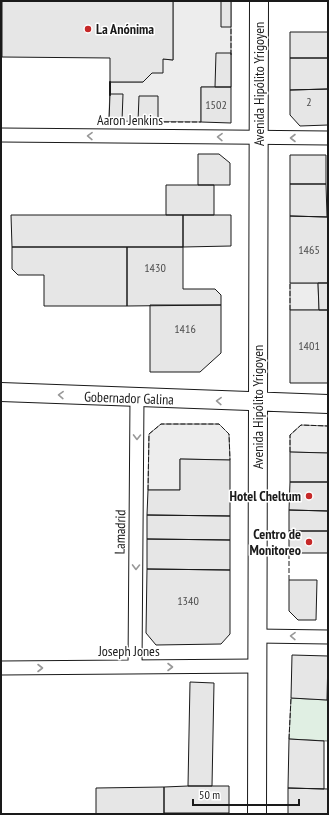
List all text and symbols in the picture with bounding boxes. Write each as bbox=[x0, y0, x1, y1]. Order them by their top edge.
place label: La Anónima bbox=[96, 20, 154, 38]
street label: Avenida Hipólito Yrigoyen bbox=[250, 22, 268, 146]
marker: La Anónima bbox=[83, 24, 93, 34]
house number: 2 bbox=[306, 94, 312, 109]
house number: 1502 bbox=[205, 97, 227, 112]
street label: Aaron Jenkins bbox=[97, 111, 163, 129]
one-way arrow bbox=[87, 132, 93, 140]
one-way arrow bbox=[217, 133, 223, 141]
one-way arrow bbox=[290, 134, 296, 142]
house number: 1465 bbox=[298, 242, 320, 257]
house number: 1430 bbox=[144, 260, 166, 275]
house number: 1416 bbox=[174, 321, 196, 336]
house number: 1401 bbox=[298, 338, 320, 353]
street label: Avenida Hipólito Yrigoyen bbox=[249, 345, 267, 469]
street label: Gobernador Galina bbox=[84, 387, 174, 409]
one-way arrow bbox=[58, 391, 64, 399]
one-way arrow bbox=[216, 397, 222, 406]
one-way arrow bbox=[133, 434, 141, 440]
place label: Hotel Cheltum bbox=[229, 487, 301, 505]
marker: Hotel Cheltum bbox=[304, 491, 314, 501]
street label: Lamadrid bbox=[111, 509, 129, 555]
place label: Centro de Monitoreo bbox=[249, 525, 301, 559]
marker: Centro de Monitoreo bbox=[304, 537, 314, 547]
one-way arrow bbox=[132, 564, 140, 570]
house number: 1340 bbox=[177, 593, 199, 608]
one-way arrow bbox=[290, 632, 296, 640]
street label: Joseph Jones bbox=[97, 642, 160, 660]
one-way arrow bbox=[167, 663, 173, 671]
one-way arrow bbox=[37, 664, 43, 672]
scale bar bbox=[193, 781, 299, 807]
text: 50 m bbox=[199, 787, 220, 802]

